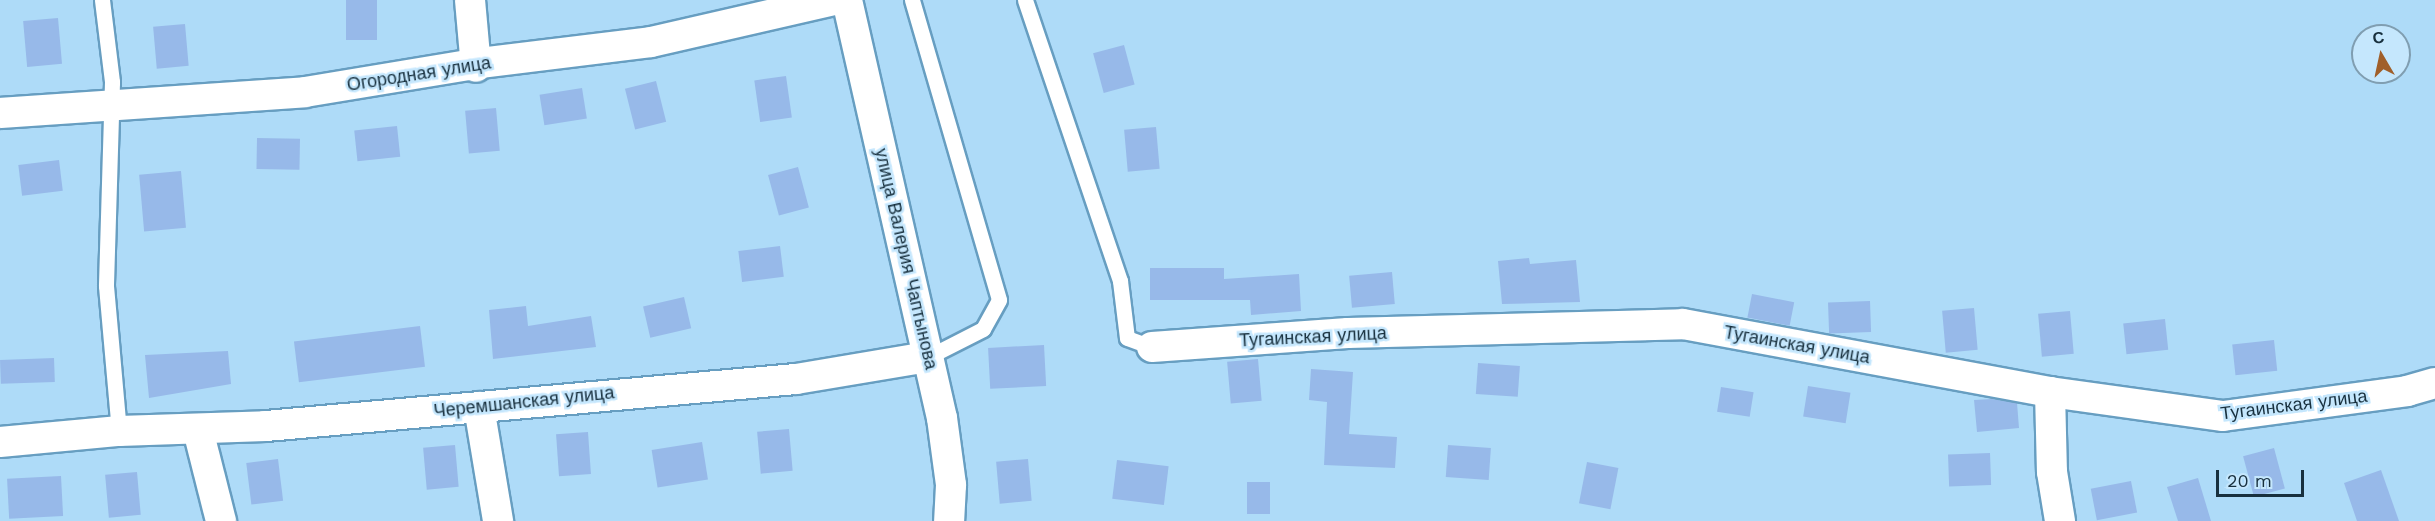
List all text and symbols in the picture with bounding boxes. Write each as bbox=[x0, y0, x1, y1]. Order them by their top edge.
north arrow bbox=[2351, 24, 2411, 84]
text: С bbox=[2371, 27, 2386, 48]
street label: Огородная улица bbox=[345, 52, 493, 96]
street label: улица Валерия Чаптынова bbox=[870, 146, 942, 372]
street label: Тугаинская улица bbox=[1239, 322, 1387, 352]
street label: Тугаинская улица bbox=[1722, 322, 1872, 368]
street label: Черемшанская улица bbox=[433, 382, 615, 422]
street label: Тугаинская улица bbox=[2219, 385, 2369, 425]
scale bar bbox=[2219, 458, 2308, 496]
text: 20 m bbox=[2227, 470, 2272, 491]

